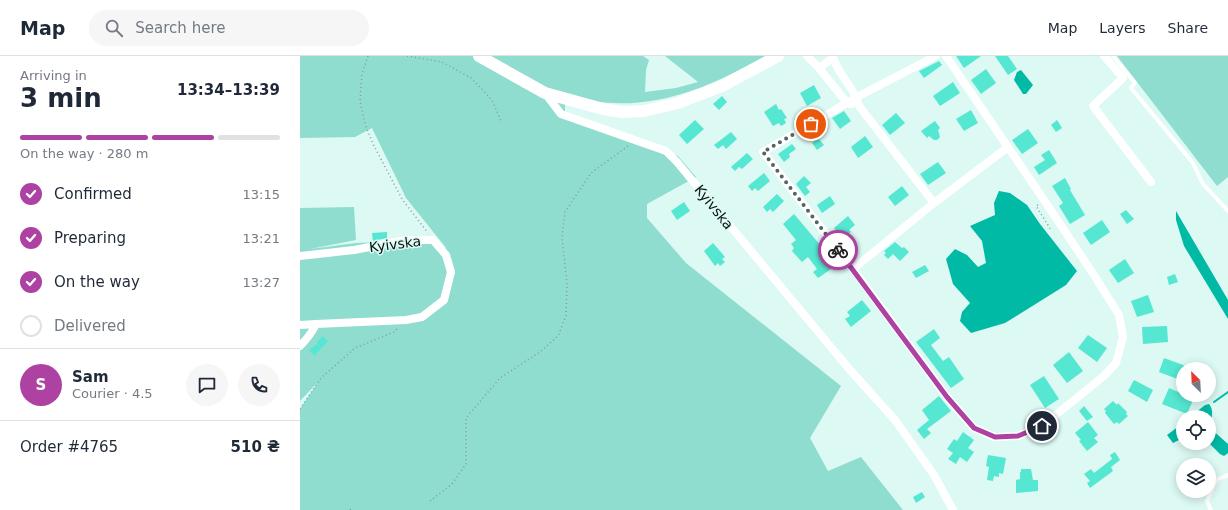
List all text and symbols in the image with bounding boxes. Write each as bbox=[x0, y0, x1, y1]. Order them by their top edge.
search box bbox=[89, 10, 369, 46]
text: Map bbox=[20, 17, 65, 39]
icon: search bbox=[103, 17, 125, 39]
text: Search here bbox=[135, 19, 225, 37]
text: Map bbox=[1048, 20, 1077, 36]
text: Layers bbox=[1099, 20, 1146, 36]
text: Share bbox=[1168, 20, 1208, 36]
text: Arriving in bbox=[20, 68, 87, 83]
text: 13:34–13:39 bbox=[177, 81, 280, 99]
text: 3 min bbox=[20, 83, 102, 113]
pin bbox=[794, 107, 828, 141]
icon: bag bbox=[800, 113, 822, 135]
text: On the way · 280 m bbox=[20, 146, 148, 161]
street label: Kyivska bbox=[691, 182, 737, 232]
icon: check bbox=[20, 183, 42, 205]
text: Confirmed bbox=[54, 185, 132, 203]
text: 13:15 bbox=[243, 187, 280, 202]
icon: check bbox=[20, 227, 42, 249]
text: Preparing bbox=[54, 229, 126, 247]
courier bbox=[818, 230, 858, 270]
text: 13:21 bbox=[243, 231, 280, 246]
street label: Kyivska bbox=[368, 233, 422, 255]
icon: bike bbox=[827, 239, 849, 261]
icon: check bbox=[20, 271, 42, 293]
text: On the way bbox=[54, 273, 140, 291]
text: 13:27 bbox=[243, 275, 280, 290]
text: Delivered bbox=[54, 317, 126, 335]
north arrow bbox=[1176, 362, 1216, 402]
map controls bbox=[1176, 362, 1216, 498]
button: chat bbox=[186, 364, 228, 406]
button: phone bbox=[238, 364, 280, 406]
text: Sam bbox=[72, 368, 109, 386]
text: S bbox=[36, 376, 46, 394]
text: Courier · 4.5 bbox=[72, 386, 153, 401]
pin bbox=[1025, 409, 1059, 443]
button: locate bbox=[1176, 410, 1216, 450]
icon: home bbox=[1031, 415, 1053, 437]
text: Order #4765 bbox=[20, 438, 118, 456]
text: 510 ₴ bbox=[231, 438, 280, 456]
button: layers bbox=[1176, 458, 1216, 498]

